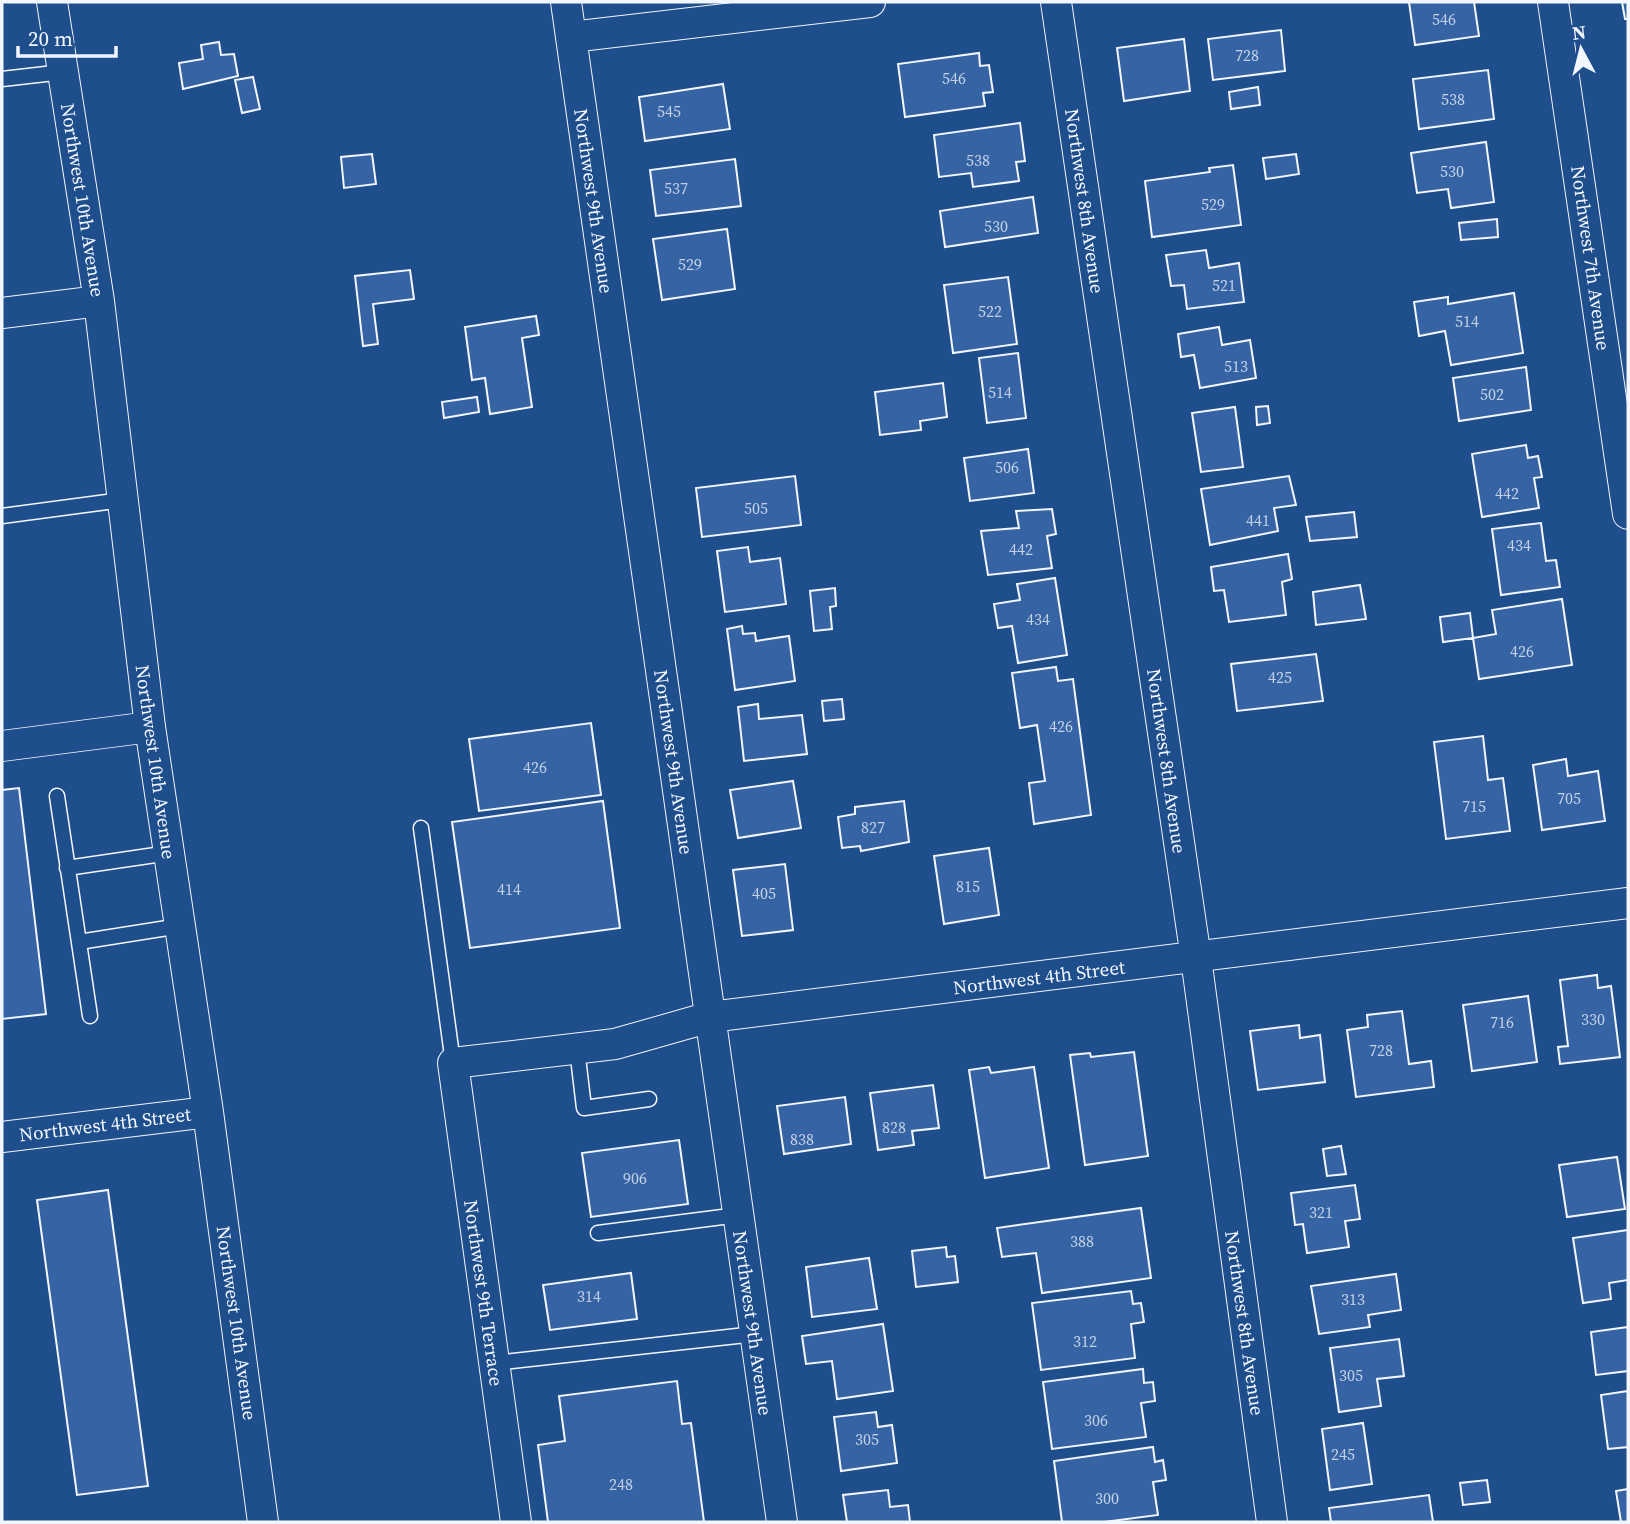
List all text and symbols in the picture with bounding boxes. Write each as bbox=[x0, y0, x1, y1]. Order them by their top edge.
house number: 546 bbox=[1432, 8, 1456, 30]
scale bar bbox=[18, 14, 116, 58]
north arrow bbox=[1546, 14, 1616, 84]
text: N bbox=[1570, 18, 1588, 46]
text: 20 m bbox=[28, 24, 73, 53]
house number: 728 bbox=[1235, 44, 1259, 66]
house number: 546 bbox=[942, 67, 966, 89]
house number: 538 bbox=[1441, 88, 1465, 110]
house number: 545 bbox=[657, 100, 681, 122]
street label: Northwest 10th Avenue bbox=[55, 101, 111, 299]
street label: Northwest 9th Avenue bbox=[568, 107, 620, 295]
street label: Northwest 8th Avenue bbox=[1059, 107, 1111, 295]
house number: 538 bbox=[966, 149, 990, 171]
house number: 530 bbox=[1440, 160, 1464, 182]
street label: Northwest 7th Avenue bbox=[1565, 164, 1617, 352]
house number: 537 bbox=[664, 177, 688, 199]
house number: 529 bbox=[1201, 193, 1225, 215]
house number: 530 bbox=[984, 215, 1008, 237]
house number: 529 bbox=[678, 253, 702, 275]
house number: 521 bbox=[1212, 274, 1236, 296]
house number: 522 bbox=[978, 300, 1002, 322]
house number: 514 bbox=[1455, 310, 1479, 332]
house number: 513 bbox=[1224, 355, 1248, 377]
house number: 514 bbox=[988, 381, 1012, 403]
house number: 502 bbox=[1480, 383, 1504, 405]
house number: 506 bbox=[995, 456, 1019, 478]
house number: 442 bbox=[1495, 482, 1519, 504]
house number: 505 bbox=[744, 497, 768, 519]
house number: 441 bbox=[1246, 509, 1270, 531]
house number: 434 bbox=[1507, 534, 1531, 556]
house number: 442 bbox=[1009, 538, 1033, 560]
house number: 434 bbox=[1026, 608, 1050, 630]
house number: 426 bbox=[1510, 640, 1534, 662]
street label: Northwest 10th Avenue bbox=[130, 663, 182, 861]
house number: 425 bbox=[1268, 666, 1292, 688]
street label: Northwest 8th Avenue bbox=[1141, 667, 1193, 855]
street label: Northwest 9th Avenue bbox=[648, 668, 700, 856]
house number: 426 bbox=[1049, 715, 1073, 737]
house number: 426 bbox=[523, 756, 547, 778]
house number: 705 bbox=[1557, 787, 1581, 809]
house number: 715 bbox=[1462, 795, 1486, 817]
house number: 827 bbox=[861, 816, 885, 838]
house number: 815 bbox=[956, 875, 980, 897]
house number: 414 bbox=[497, 878, 521, 900]
house number: 405 bbox=[752, 882, 776, 904]
street label: Northwest 4th Street bbox=[952, 953, 1127, 1000]
house number: 330 bbox=[1581, 1008, 1605, 1030]
house number: 716 bbox=[1490, 1011, 1514, 1033]
house number: 728 bbox=[1369, 1039, 1393, 1061]
street label: Northwest 4th Street bbox=[18, 1100, 193, 1147]
house number: 828 bbox=[882, 1116, 906, 1138]
house number: 838 bbox=[790, 1128, 814, 1150]
house number: 906 bbox=[623, 1167, 647, 1189]
street label: Northwest 9th Terrace bbox=[458, 1198, 510, 1388]
house number: 321 bbox=[1309, 1201, 1333, 1223]
street label: Northwest 10th Avenue bbox=[211, 1224, 263, 1422]
street label: Northwest 9th Avenue bbox=[727, 1229, 779, 1417]
street label: Northwest 8th Avenue bbox=[1219, 1229, 1271, 1417]
house number: 388 bbox=[1070, 1230, 1094, 1252]
house number: 314 bbox=[577, 1285, 601, 1307]
house number: 313 bbox=[1341, 1288, 1365, 1310]
house number: 312 bbox=[1073, 1330, 1097, 1352]
house number: 305 bbox=[1339, 1364, 1363, 1386]
house number: 306 bbox=[1084, 1409, 1108, 1431]
house number: 305 bbox=[855, 1428, 879, 1450]
house number: 245 bbox=[1331, 1443, 1355, 1465]
house number: 248 bbox=[609, 1473, 633, 1495]
house number: 300 bbox=[1095, 1487, 1119, 1509]

